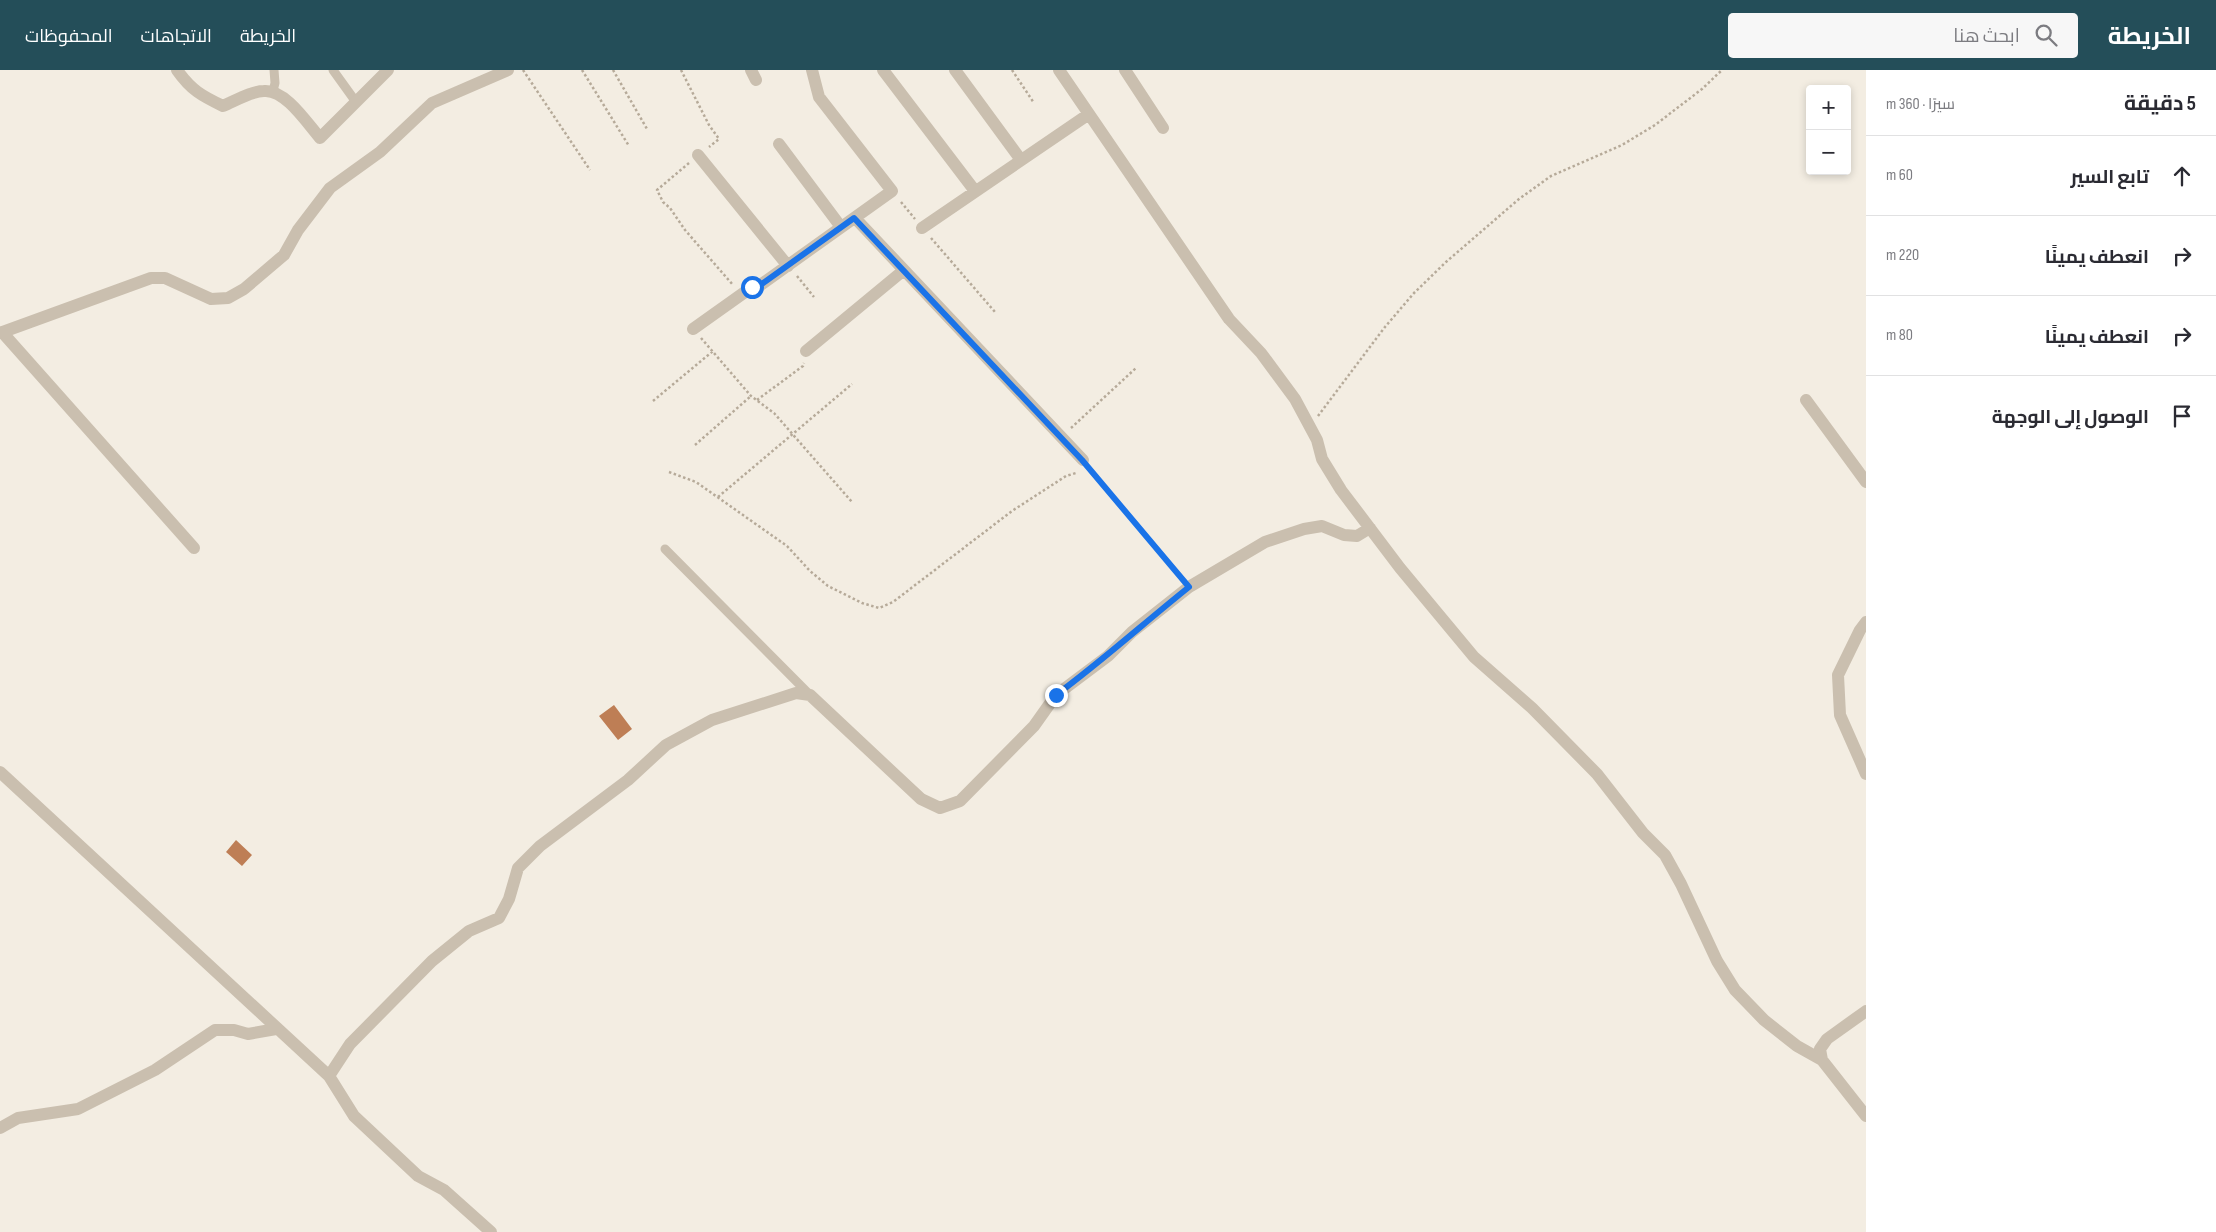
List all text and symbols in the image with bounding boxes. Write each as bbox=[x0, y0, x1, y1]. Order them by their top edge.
search box bbox=[1728, 13, 2078, 58]
icon: search bbox=[2032, 21, 2060, 49]
text: الخريطة bbox=[2108, 22, 2191, 51]
text: ابحث هنا bbox=[1953, 25, 2020, 48]
text: المحفوظات bbox=[25, 26, 113, 47]
text: الاتجاهات bbox=[141, 26, 212, 47]
text: الخريطة bbox=[240, 26, 296, 47]
map controls bbox=[1806, 85, 1851, 175]
button: + bbox=[1806, 85, 1851, 130]
text: 5 دقيقة bbox=[2124, 91, 2196, 116]
text: سيرًا · 360 m bbox=[1886, 95, 1955, 114]
button: − bbox=[1806, 130, 1851, 175]
icon: ahead bbox=[2168, 162, 2196, 190]
text: 60 m bbox=[1886, 166, 1913, 185]
text: تابع السير bbox=[2070, 166, 2149, 189]
icon: right bbox=[2168, 242, 2196, 270]
text: 220 m bbox=[1886, 246, 1919, 265]
text: انعطف يمينًا bbox=[2045, 246, 2149, 269]
route start bbox=[741, 276, 764, 299]
icon: right bbox=[2168, 322, 2196, 350]
text: 80 m bbox=[1886, 326, 1913, 345]
text: انعطف يمينًا bbox=[2045, 326, 2149, 349]
icon: arrive bbox=[2168, 402, 2196, 430]
text: الوصول إلى الوجهة bbox=[1992, 406, 2149, 429]
route end bbox=[1045, 684, 1068, 707]

